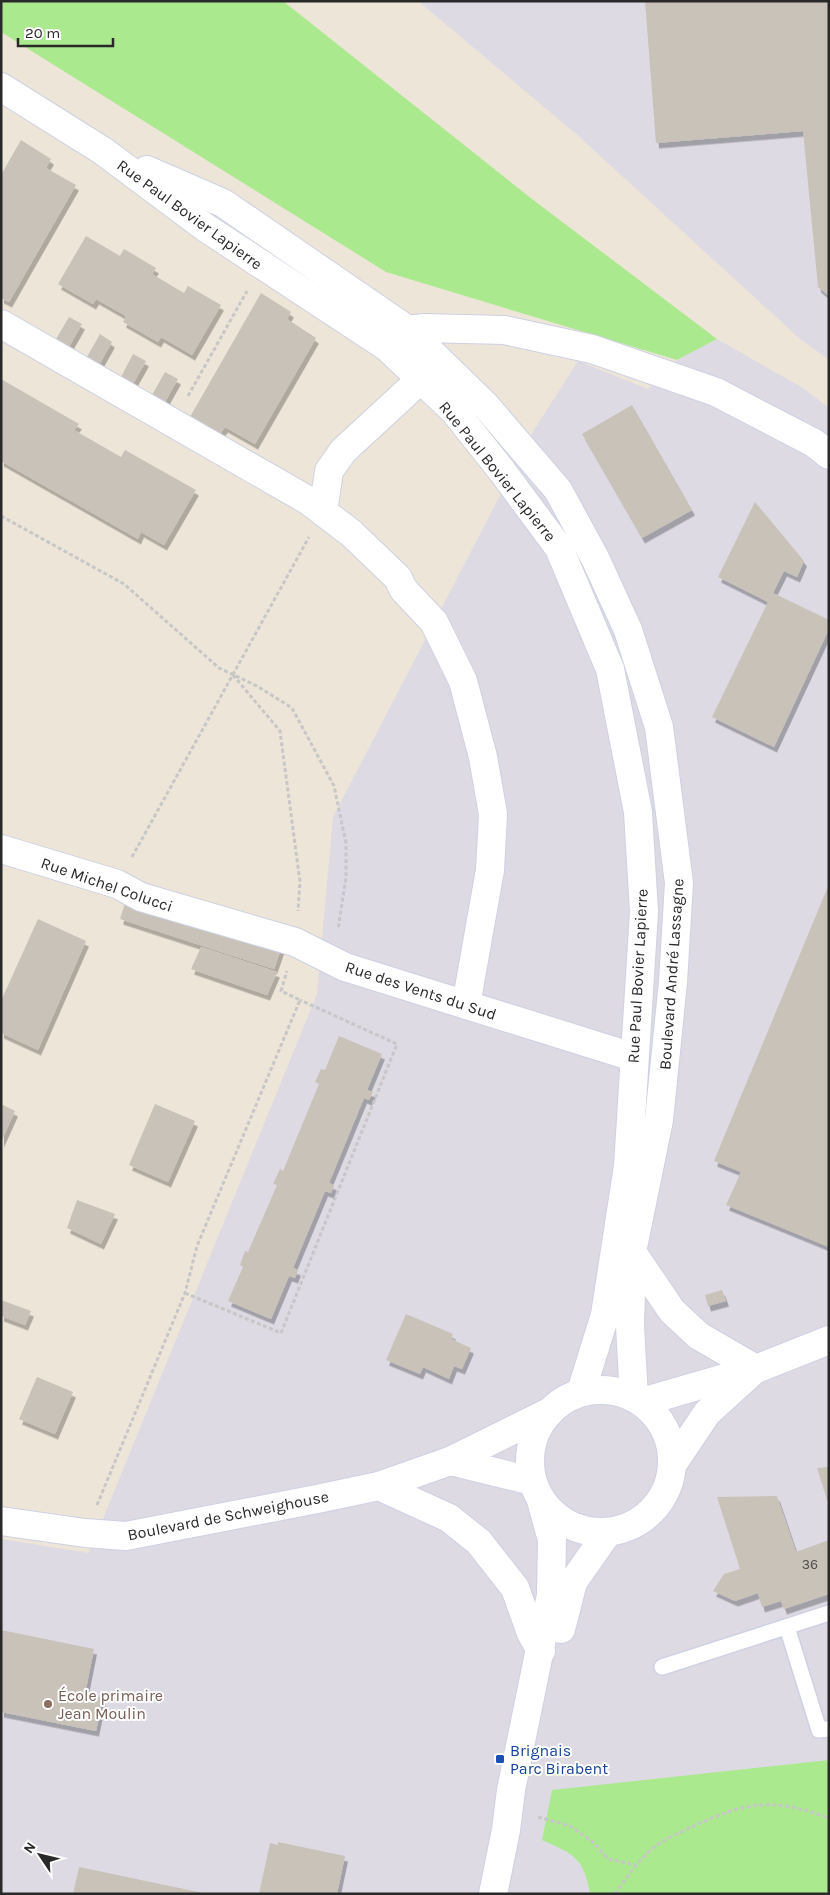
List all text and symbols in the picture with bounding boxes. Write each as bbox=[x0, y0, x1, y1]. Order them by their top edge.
scale bar bbox=[18, 15, 112, 47]
text: 20 m bbox=[25, 24, 60, 42]
street label: Rue Paul Bovier Lapierre bbox=[113, 155, 266, 273]
street label: Rue Paul Bovier Lapierre bbox=[435, 397, 560, 545]
street label: Rue Michel Colucci bbox=[38, 853, 175, 916]
street label: Boulevard André Lassagne bbox=[655, 878, 688, 1070]
street label: Rue Paul Bovier Lapierre bbox=[623, 888, 652, 1064]
street label: Rue des Vents du Sud bbox=[343, 957, 499, 1024]
street label: Boulevard de Schweighouse bbox=[126, 1487, 330, 1544]
house number: 36 bbox=[802, 1556, 818, 1573]
place label: École primaire Jean Moulin bbox=[58, 1686, 163, 1723]
marker: École primaire Jean Moulin bbox=[42, 1698, 54, 1710]
place label: Brignais Parc Birabent bbox=[510, 1741, 608, 1778]
marker: Brignais Parc Birabent bbox=[494, 1753, 506, 1765]
north arrow bbox=[15, 1830, 65, 1880]
text: N bbox=[20, 1839, 40, 1857]

